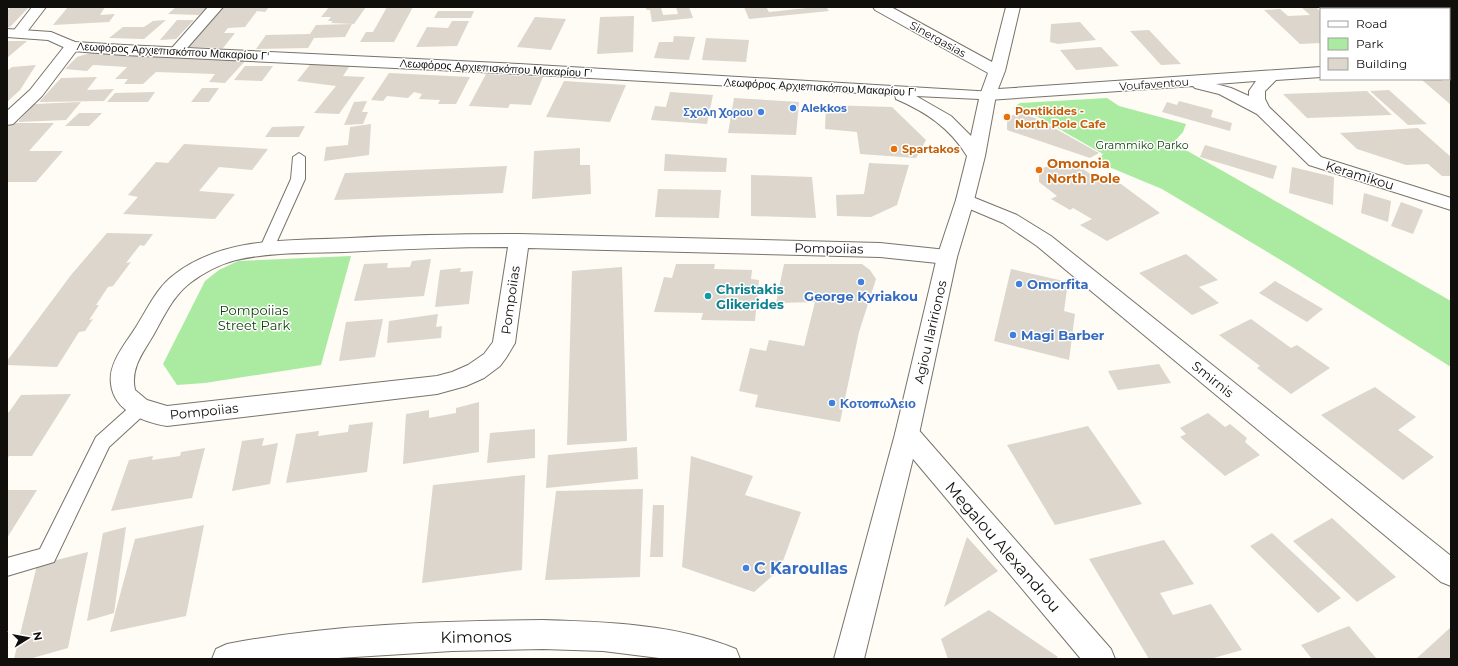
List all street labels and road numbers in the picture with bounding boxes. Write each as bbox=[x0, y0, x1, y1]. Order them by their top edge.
street label: Sinergasias bbox=[907, 18, 969, 61]
street label: Λεωφόρος Αρχιεπισκόπου Μακαρίου Γ' bbox=[76, 39, 270, 63]
street label: Λεωφόρος Αρχιεπισκόπου Μακαρίου Γ' bbox=[399, 56, 593, 80]
street label: Λεωφόρος Αρχιεπισκόπου Μακαρίου Γ' bbox=[723, 75, 917, 99]
street label: Voufaventou bbox=[1119, 75, 1189, 93]
street label: Keramikou bbox=[1324, 157, 1396, 193]
street label: Pompoiias bbox=[794, 239, 864, 257]
street label: Pompoiias bbox=[497, 265, 523, 335]
street label: Agiou Ilaririonos bbox=[910, 279, 950, 385]
street label: Smirnis bbox=[1189, 357, 1237, 401]
street label: Pompoiias bbox=[169, 399, 239, 423]
street label: Megalou Alexandrou bbox=[941, 478, 1065, 616]
street label: Kimonos bbox=[440, 627, 512, 647]

